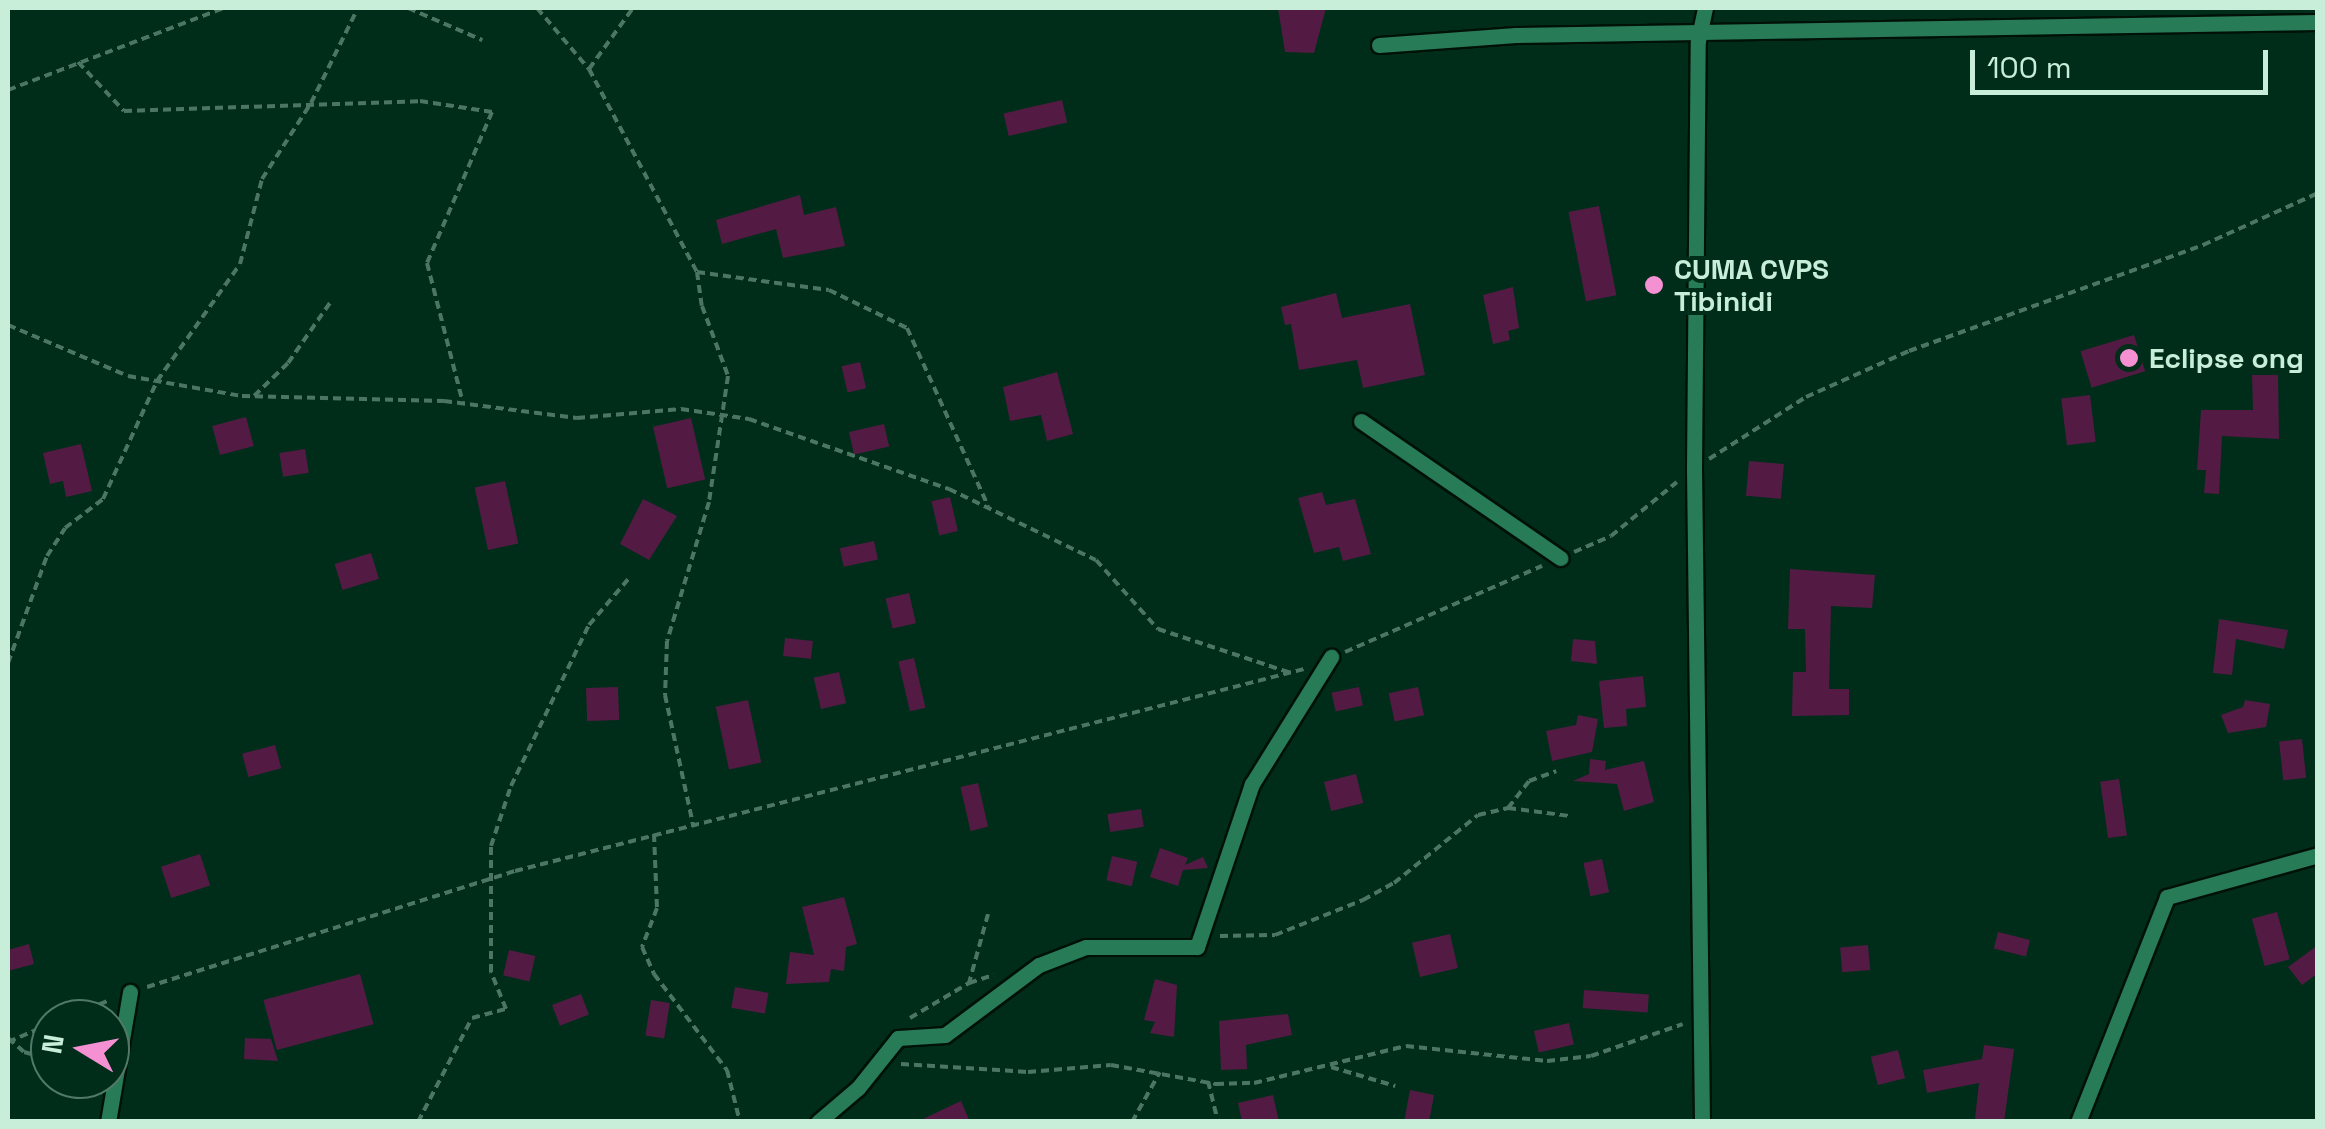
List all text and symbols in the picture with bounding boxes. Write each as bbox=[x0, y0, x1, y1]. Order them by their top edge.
scale bar bbox=[1975, 30, 2272, 92]
text: 100 m bbox=[1987, 48, 2072, 87]
place label: CUMA CVPS Tibinidi bbox=[1674, 252, 1829, 318]
marker: CUMA CVPS Tibinidi bbox=[1643, 274, 1665, 296]
place label: Eclipse ong bbox=[2149, 341, 2304, 375]
marker: Eclipse ong bbox=[2118, 347, 2140, 369]
north arrow bbox=[30, 999, 130, 1099]
text: N bbox=[33, 1032, 72, 1057]

